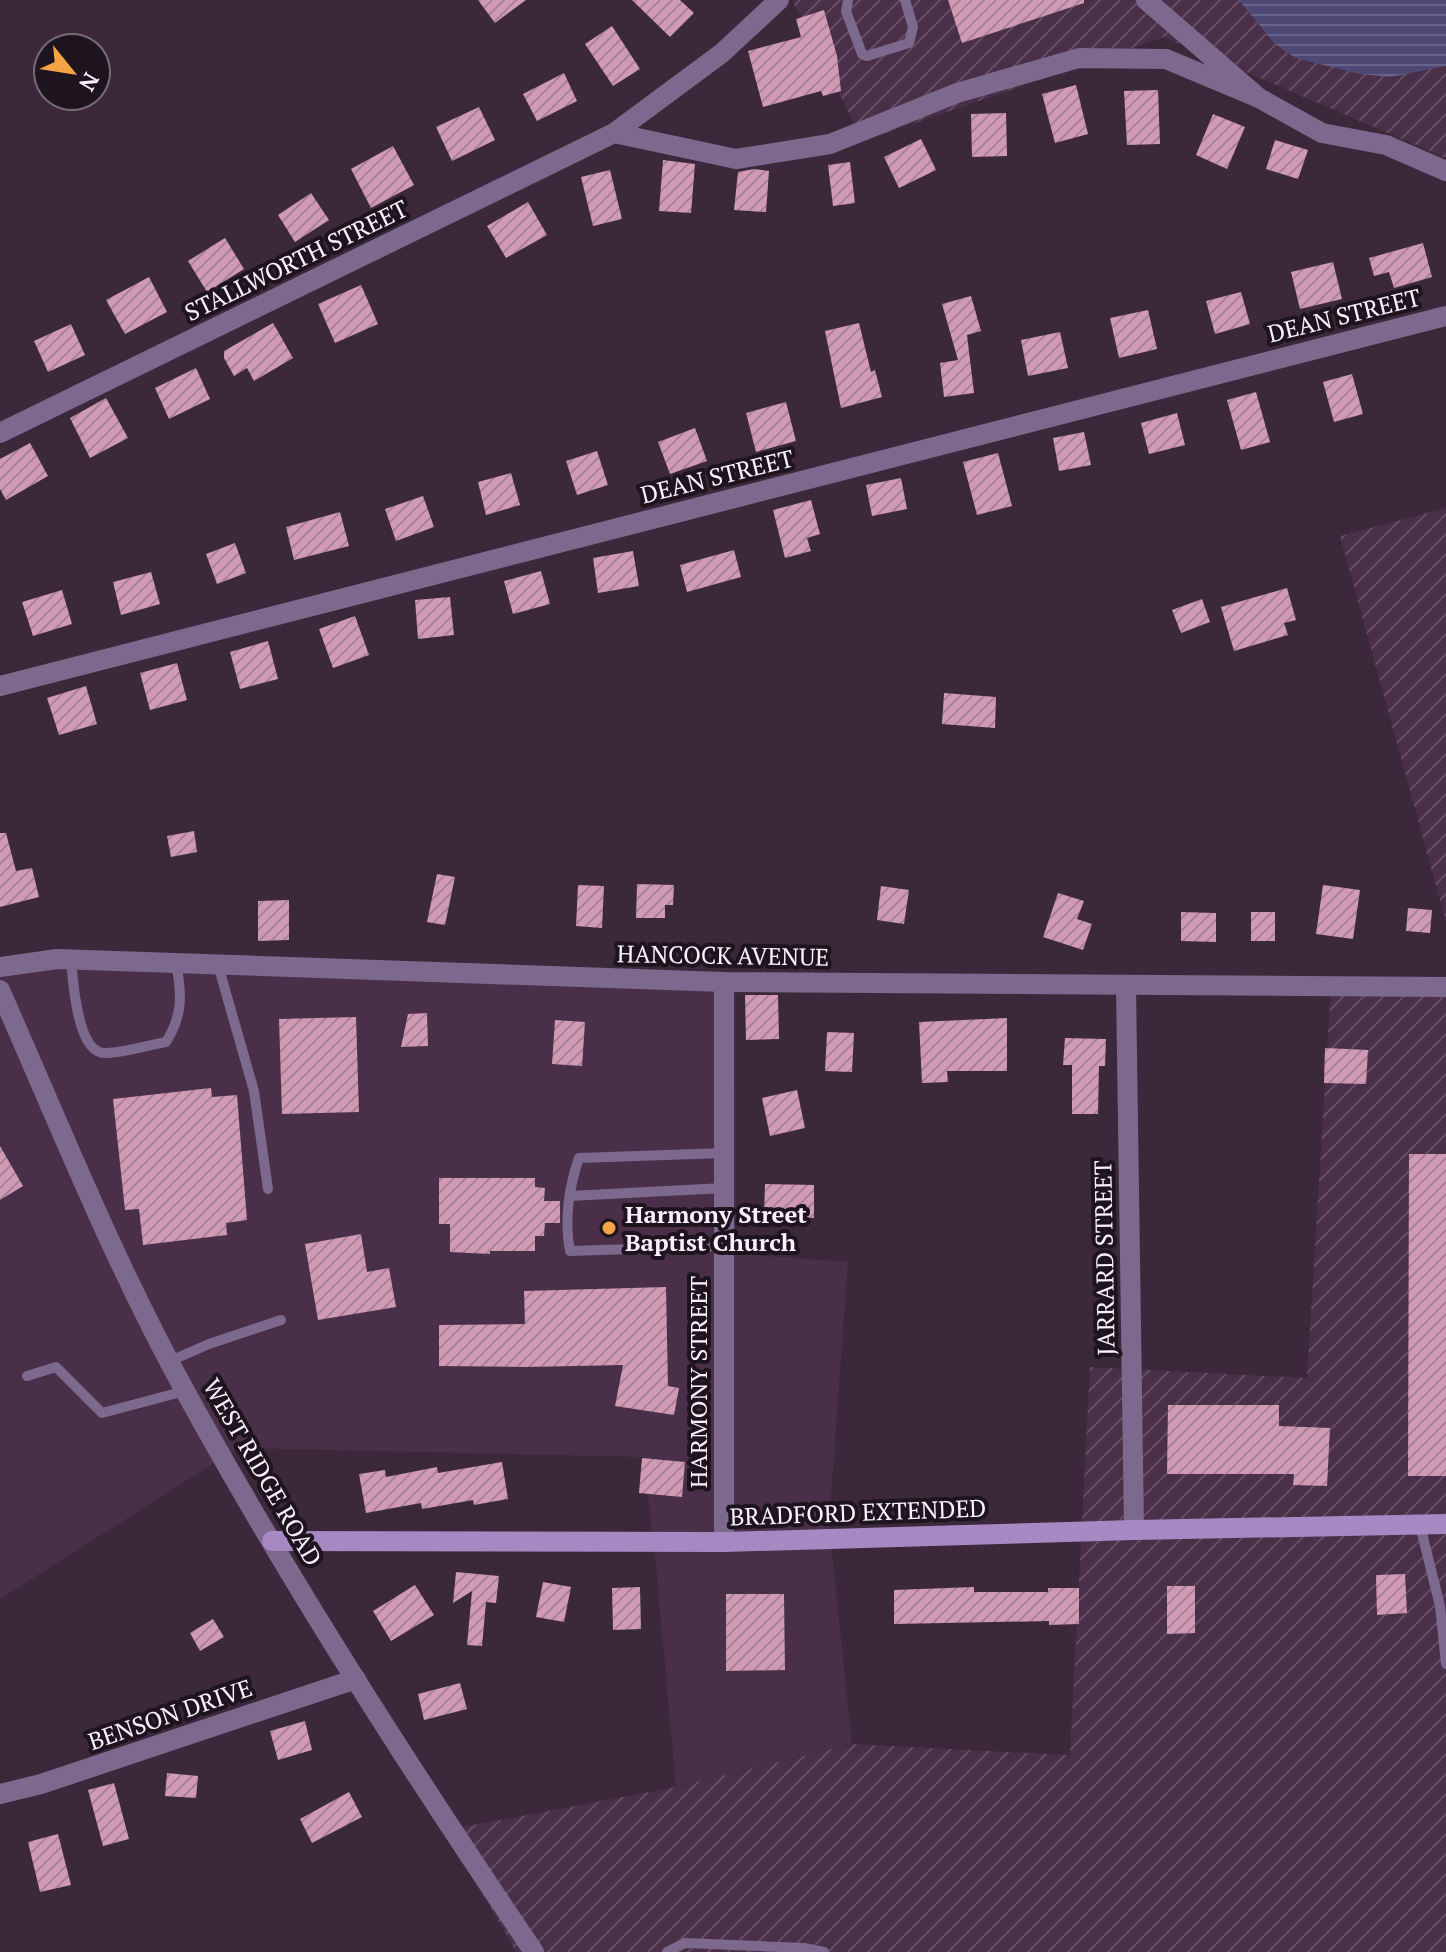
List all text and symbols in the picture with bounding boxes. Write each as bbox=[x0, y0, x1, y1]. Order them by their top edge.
north arrow bbox=[32, 32, 112, 112]
text: N bbox=[73, 68, 106, 97]
street label: STALLWORTH STREET bbox=[179, 192, 413, 328]
street label: DEAN STREET bbox=[1264, 281, 1424, 349]
street label: DEAN STREET bbox=[637, 442, 797, 510]
street label: HANCOCK AVENUE bbox=[617, 937, 829, 973]
street label: JARRARD STREET bbox=[1086, 1160, 1122, 1356]
place label: Harmony Street Baptist Church bbox=[625, 1198, 807, 1258]
marker: Harmony Street Baptist Church bbox=[600, 1219, 618, 1237]
street label: HARMONY STREET bbox=[682, 1276, 714, 1488]
street label: WEST RIDGE ROAD bbox=[196, 1372, 330, 1572]
street label: BRADFORD EXTENDED bbox=[729, 1492, 987, 1532]
street label: BENSON DRIVE bbox=[84, 1671, 256, 1757]

